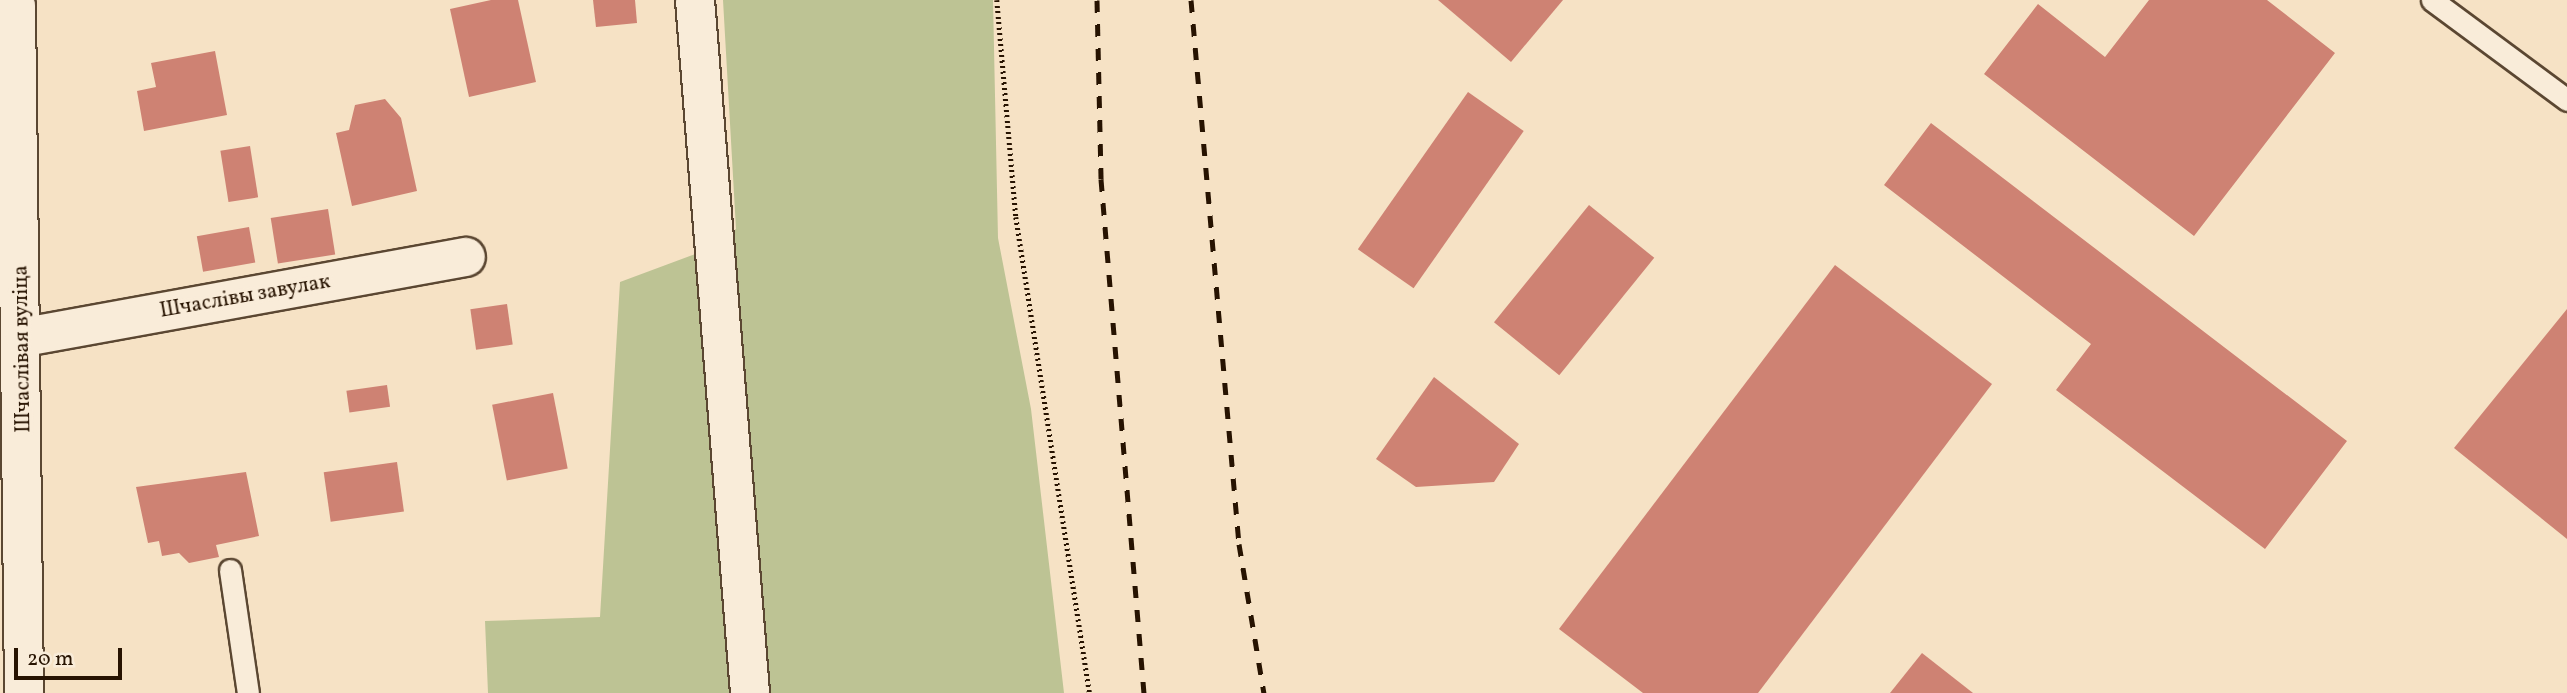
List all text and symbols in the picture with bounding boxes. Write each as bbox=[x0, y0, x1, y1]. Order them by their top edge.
street label: Шчаслівая вуліца bbox=[9, 265, 37, 433]
street label: Шчаслівы завулак bbox=[158, 270, 332, 324]
scale bar bbox=[18, 634, 126, 678]
text: 20 m bbox=[27, 645, 73, 674]

